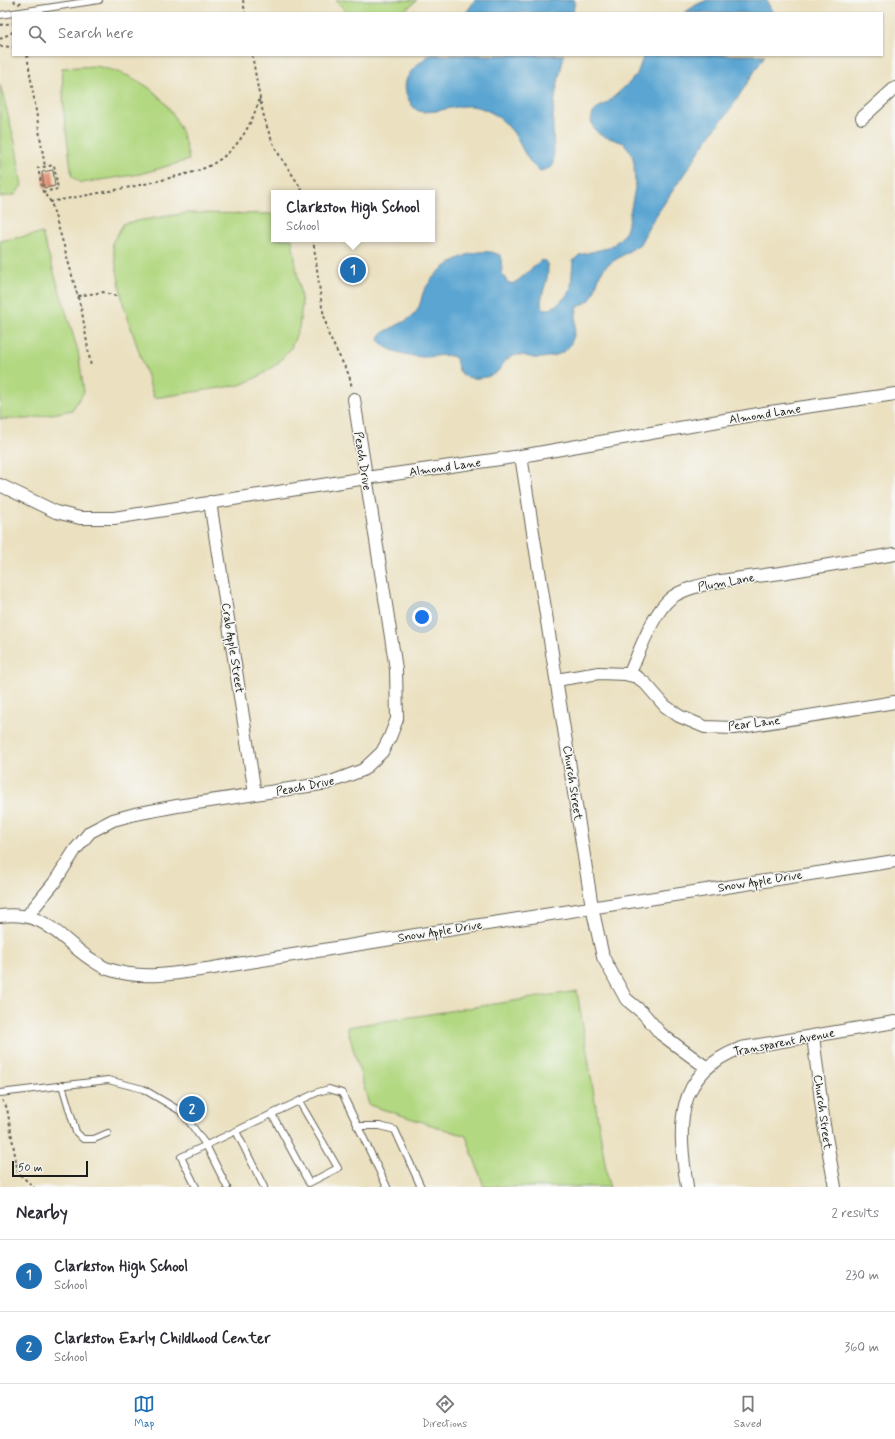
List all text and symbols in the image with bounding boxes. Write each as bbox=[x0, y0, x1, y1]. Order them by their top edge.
search box bbox=[12, 12, 883, 56]
icon: search bbox=[26, 23, 48, 45]
text: Search here bbox=[58, 24, 134, 44]
popup bbox=[271, 190, 435, 242]
text: Clarkston High School bbox=[286, 198, 420, 218]
text: School bbox=[286, 218, 320, 235]
pin: 1 bbox=[340, 255, 366, 285]
street label: Almond Lane bbox=[728, 401, 802, 429]
street label: Peach Drive bbox=[349, 431, 375, 492]
street label: Almond Lane bbox=[408, 455, 482, 481]
street label: Plum Lane bbox=[696, 570, 756, 596]
street label: Crab Apple Street bbox=[217, 602, 247, 695]
your location bbox=[412, 607, 432, 627]
street label: Pear Lane bbox=[727, 713, 781, 735]
street label: Church Street bbox=[558, 745, 586, 822]
street label: Peach Drive bbox=[275, 773, 336, 800]
street label: Snow Apple Drive bbox=[717, 867, 804, 897]
street label: Snow Apple Drive bbox=[397, 917, 484, 947]
street label: Transparent Avenue bbox=[732, 1025, 836, 1061]
street label: Church Street bbox=[809, 1074, 835, 1151]
pin: 2 bbox=[179, 1094, 205, 1124]
scale bar bbox=[12, 1159, 88, 1178]
text: 50 m bbox=[18, 1161, 43, 1175]
text: Nearby bbox=[16, 1202, 68, 1224]
text: 2 results bbox=[832, 1205, 879, 1222]
text: Clarkston High School bbox=[54, 1257, 188, 1277]
text: 1 bbox=[26, 1267, 32, 1284]
text: 230 m bbox=[845, 1267, 879, 1284]
text: School bbox=[54, 1277, 88, 1294]
text: Clarkston Early Childhood Center bbox=[54, 1329, 270, 1349]
text: 2 bbox=[26, 1339, 32, 1356]
text: 360 m bbox=[844, 1339, 879, 1356]
text: School bbox=[54, 1349, 88, 1366]
tab: Map bbox=[133, 1393, 155, 1431]
tab: Directions bbox=[422, 1393, 467, 1431]
tab: Saved bbox=[734, 1393, 762, 1431]

